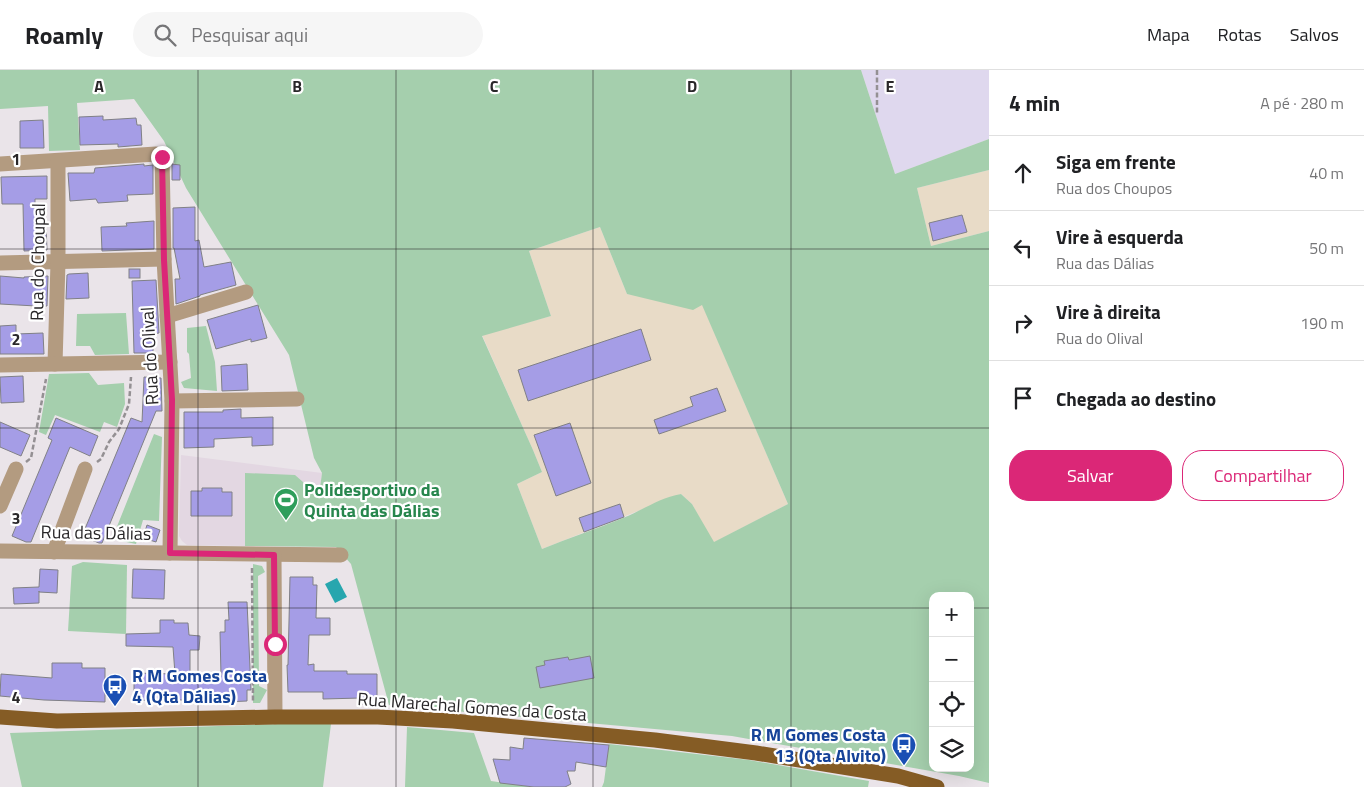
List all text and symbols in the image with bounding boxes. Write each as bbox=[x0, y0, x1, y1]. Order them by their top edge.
search box bbox=[133, 12, 483, 57]
text: Roamly bbox=[25, 17, 103, 53]
text: Pesquisar aqui bbox=[191, 20, 308, 49]
icon: search bbox=[151, 21, 179, 49]
text: Mapa bbox=[1147, 21, 1190, 48]
text: Rotas bbox=[1218, 21, 1262, 48]
text: Salvos bbox=[1290, 21, 1339, 48]
text: A bbox=[94, 74, 104, 98]
text: B bbox=[292, 74, 302, 98]
text: C bbox=[490, 74, 499, 98]
text: D bbox=[687, 74, 697, 98]
text: E bbox=[886, 74, 895, 98]
text: 4 min bbox=[1009, 87, 1060, 119]
text: A pé · 280 m bbox=[1260, 91, 1344, 115]
route end bbox=[151, 146, 174, 169]
text: 1 bbox=[12, 147, 20, 171]
text: Siga em frente bbox=[1056, 147, 1176, 176]
icon: ahead bbox=[1009, 159, 1037, 187]
text: 40 m bbox=[1309, 161, 1344, 185]
text: Rua dos Choupos bbox=[1056, 176, 1172, 200]
street label: Rua do Choupal bbox=[23, 203, 52, 321]
text: Vire à esquerda bbox=[1056, 222, 1184, 251]
icon: left bbox=[1009, 234, 1037, 262]
text: 50 m bbox=[1309, 236, 1344, 260]
text: Rua das Dálias bbox=[1056, 251, 1154, 275]
text: Vire à direita bbox=[1056, 297, 1161, 326]
street label: Rua do Olival bbox=[133, 306, 166, 406]
icon: right bbox=[1009, 309, 1037, 337]
text: 190 m bbox=[1300, 311, 1344, 335]
text: Rua do Olival bbox=[1056, 326, 1143, 350]
text: 2 bbox=[12, 327, 20, 351]
icon: arrive bbox=[1009, 384, 1037, 412]
text: Chegada ao destino bbox=[1056, 384, 1216, 413]
button: Salvar bbox=[1009, 450, 1172, 501]
button: Compartilhar bbox=[1182, 450, 1344, 501]
place label: Polidesportivo da Quinta das Dálias bbox=[304, 476, 440, 524]
sports icon: Polidesportivo da Quinta das Dálias bbox=[273, 487, 299, 521]
text: 3 bbox=[12, 506, 20, 530]
street label: Rua das Dálias bbox=[41, 518, 152, 547]
map controls bbox=[929, 592, 974, 772]
button: + bbox=[929, 592, 974, 637]
route start bbox=[264, 633, 287, 656]
button: − bbox=[929, 637, 974, 682]
place label: R M Gomes Costa 4 (Qta Dálias) bbox=[132, 662, 267, 710]
bus stop icon: R M Gomes Costa 4 (Qta Dálias) bbox=[102, 673, 128, 707]
button: locate bbox=[929, 682, 974, 727]
text: 4 bbox=[12, 685, 21, 709]
street label: Rua Marechal Gomes da Costa bbox=[356, 685, 588, 728]
place label: R M Gomes Costa 13 (Qta Alvito) bbox=[751, 721, 886, 769]
button: layers bbox=[929, 727, 974, 772]
bus stop icon: R M Gomes Costa 13 (Qta Alvito) bbox=[891, 732, 917, 766]

